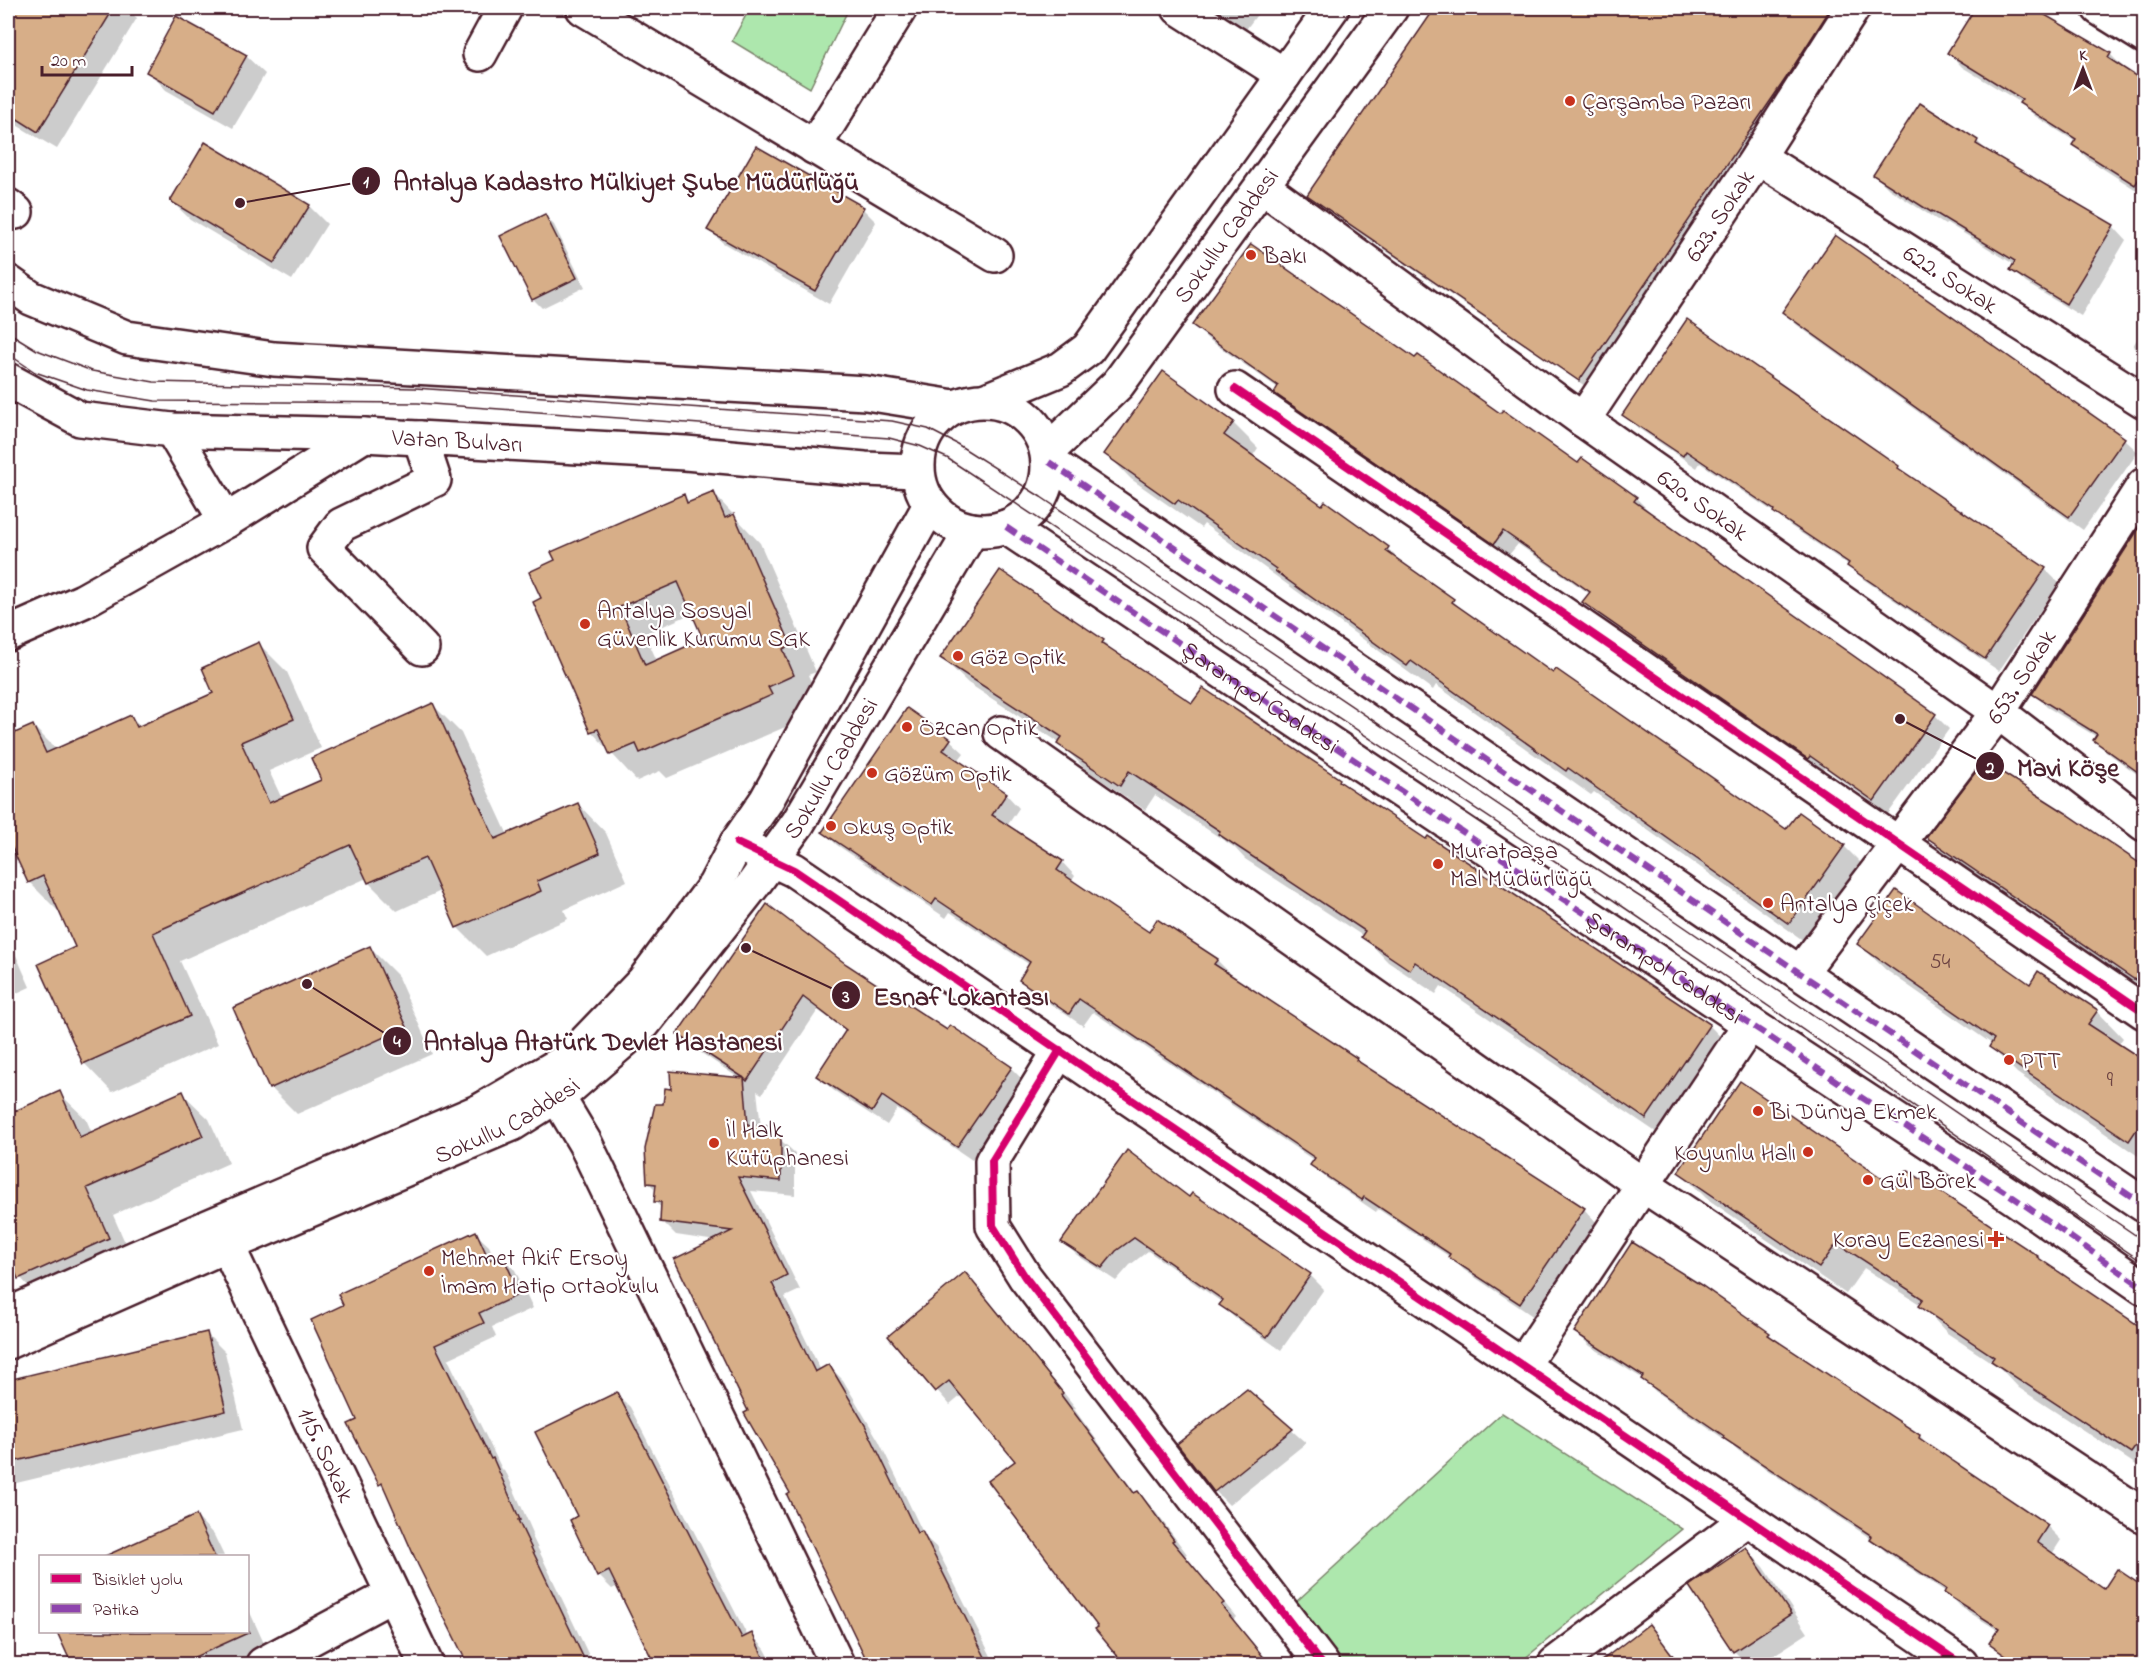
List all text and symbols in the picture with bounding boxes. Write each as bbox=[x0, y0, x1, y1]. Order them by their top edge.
scale bar bbox=[42, 39, 132, 77]
north arrow bbox=[2053, 39, 2113, 99]
text: K bbox=[2079, 44, 2088, 68]
text: 20 m bbox=[51, 49, 86, 75]
place label: Çarşamba Pazarı bbox=[1582, 86, 1751, 121]
marker: Çarşamba Pazarı bbox=[1563, 94, 1577, 108]
callout: Antalya Kadastro Mülkiyet Şube Müdürlüğü bbox=[351, 159, 871, 203]
street label: Sokullu Caddesi bbox=[1167, 162, 1289, 312]
street label: 623. Sokak bbox=[1678, 163, 1765, 270]
text: Antalya Kadastro Mülkiyet Şube Müdürlüğü bbox=[393, 165, 859, 204]
text: 1 bbox=[363, 170, 369, 196]
street label: 622. Sokak bbox=[1895, 238, 2004, 324]
place label: Bakı bbox=[1262, 240, 1307, 275]
marker: Bakı bbox=[1244, 248, 1258, 262]
street label: Vatan Bulvarı bbox=[390, 422, 523, 464]
street label: 620. Sokak bbox=[1649, 462, 1755, 551]
place label: Antalya Sosyal Güvenlik Kurumu SGK bbox=[597, 595, 810, 658]
marker: Antalya Sosyal Güvenlik Kurumu SGK bbox=[578, 617, 592, 631]
street label: 653. Sokak bbox=[1980, 623, 2067, 733]
street label: Şarampol Caddesi bbox=[1173, 634, 1345, 764]
place label: Göz Optik bbox=[970, 641, 1066, 676]
marker: Göz Optik bbox=[951, 649, 965, 663]
street label: Sokullu Caddesi bbox=[776, 692, 888, 848]
place label: Özcan Optik bbox=[919, 712, 1038, 747]
marker: Özcan Optik bbox=[900, 720, 914, 734]
callout: Mavi Köşe bbox=[1975, 744, 2131, 788]
text: Mavi Köşe bbox=[2017, 751, 2120, 789]
text: 2 bbox=[1985, 756, 1995, 782]
place label: Gözüm Optik bbox=[884, 758, 1012, 793]
marker: Gözüm Optik bbox=[865, 766, 879, 780]
place label: Okuş Optik bbox=[843, 811, 953, 846]
marker: Okuş Optik bbox=[824, 819, 838, 833]
place label: Muratpaşa Mal Müdürlüğü bbox=[1450, 835, 1593, 898]
marker: Muratpaşa Mal Müdürlüğü bbox=[1431, 857, 1445, 871]
place label: Antalya Çiçek bbox=[1780, 888, 1914, 924]
marker: Antalya Çiçek bbox=[1761, 896, 1775, 910]
street label: Şarampol Caddesi bbox=[1577, 904, 1749, 1034]
house number: 54 bbox=[1930, 948, 1951, 978]
callout: Esnaf Lokantası bbox=[831, 973, 1061, 1017]
text: Esnaf Lokantası bbox=[873, 980, 1049, 1018]
text: 3 bbox=[841, 985, 850, 1011]
callout: Antalya Atatürk Devlet Hastanesi bbox=[382, 1019, 795, 1063]
text: Antalya Atatürk Devlet Hastanesi bbox=[424, 1025, 782, 1063]
text: 4 bbox=[393, 1030, 401, 1056]
place label: PTT bbox=[2021, 1045, 2061, 1080]
marker: PTT bbox=[2002, 1053, 2016, 1067]
house number: 9 bbox=[2107, 1066, 2114, 1096]
street label: Sokullu Caddesi bbox=[430, 1071, 589, 1175]
place label: Bi Dünya Ekmek bbox=[1769, 1096, 1937, 1132]
marker: Bi Dünya Ekmek bbox=[1751, 1104, 1765, 1118]
place label: İl Halk Kütüphanesi bbox=[726, 1114, 849, 1177]
marker: İl Halk Kütüphanesi bbox=[707, 1136, 721, 1150]
place label: Koyunlu Halı bbox=[1674, 1137, 1796, 1173]
marker: Koyunlu Halı bbox=[1801, 1145, 1815, 1159]
place label: Gül Börek bbox=[1880, 1165, 1977, 1200]
marker: Gül Börek bbox=[1861, 1173, 1875, 1187]
place label: Koray Eczanesi bbox=[1833, 1224, 1984, 1260]
marker: Koray Eczanesi bbox=[1989, 1232, 2003, 1246]
place label: Mehmet Akif Ersoy İmam Hatip Ortaokulu bbox=[441, 1242, 659, 1305]
marker: Mehmet Akif Ersoy İmam Hatip Ortaokulu bbox=[422, 1264, 436, 1278]
street label: 115. Sokak bbox=[287, 1402, 362, 1509]
legend bbox=[39, 1555, 249, 1633]
text: Bisiklet yolu bbox=[92, 1568, 183, 1594]
text: Patika bbox=[93, 1598, 139, 1624]

